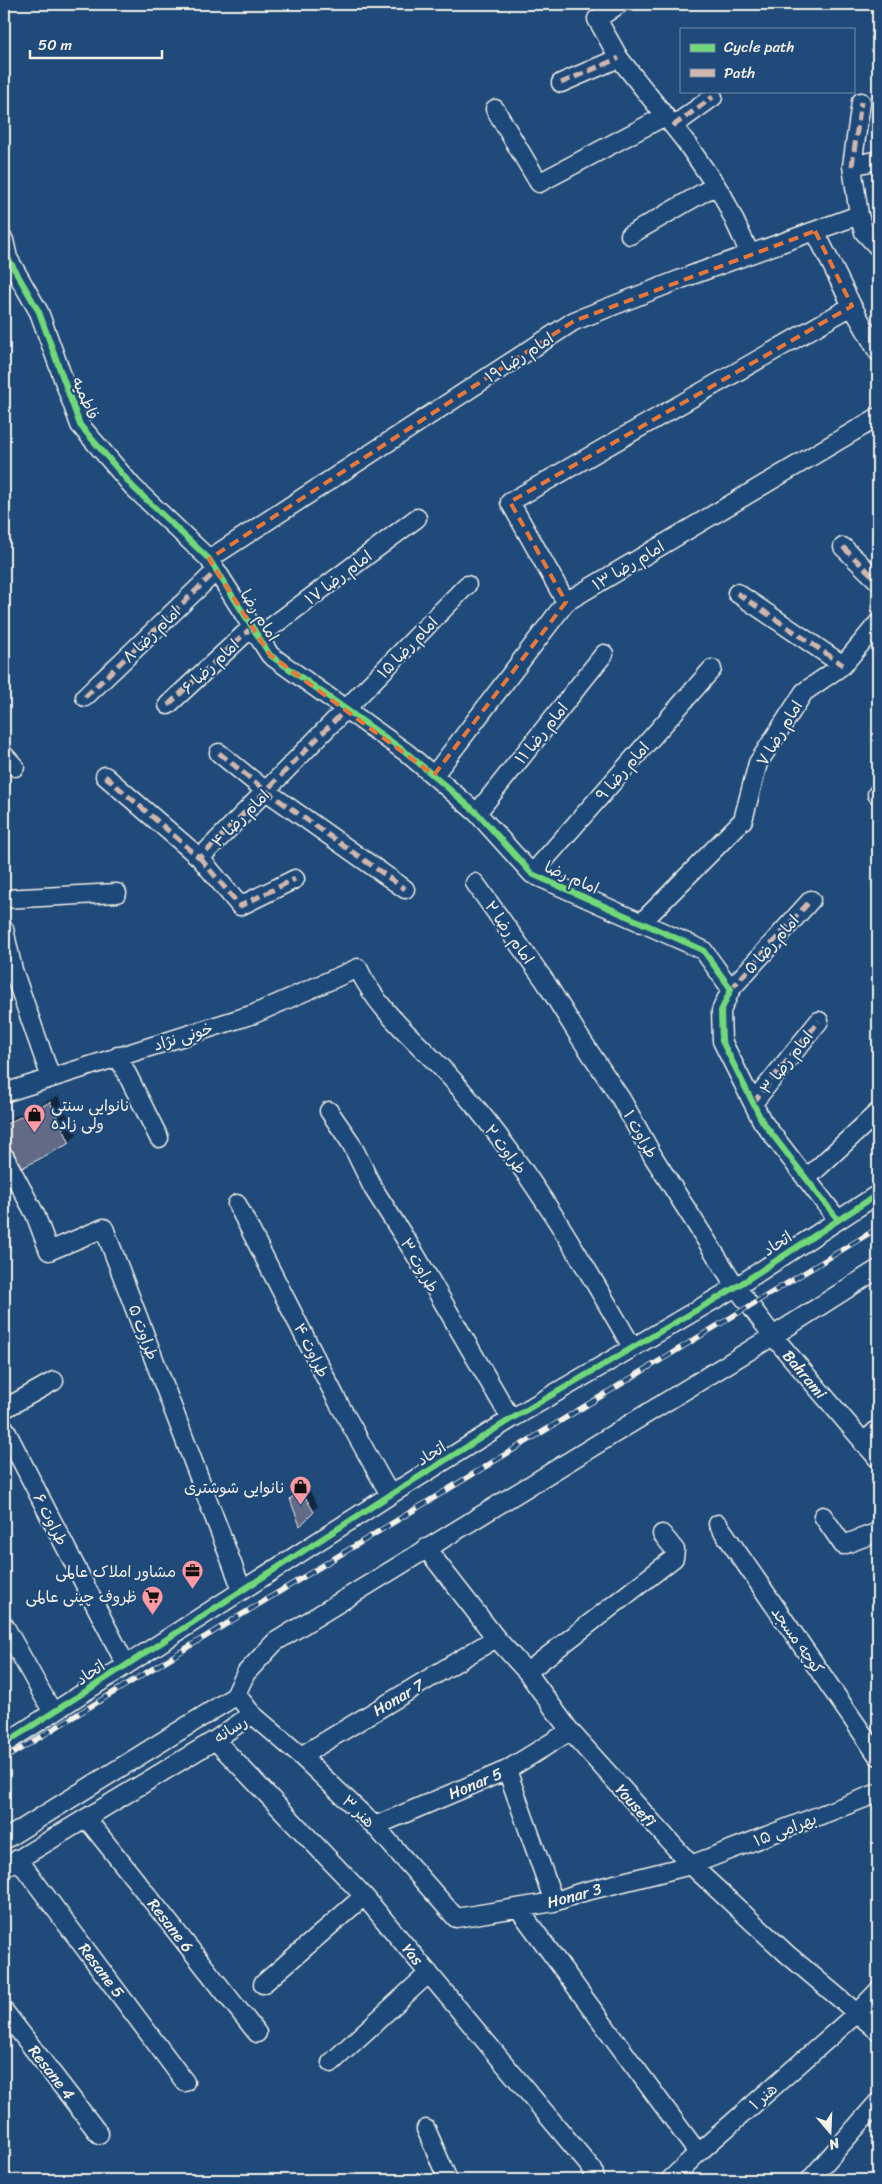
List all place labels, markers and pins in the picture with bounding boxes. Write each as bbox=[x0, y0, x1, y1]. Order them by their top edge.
place label: نانوایی سنتی ولی زاده bbox=[51, 1091, 130, 1138]
shop icon: نانوایی سنتی ولی زاده bbox=[23, 1102, 47, 1133]
place label: نانوایی شوشتری bbox=[184, 1473, 285, 1502]
shop icon: نانوایی شوشتری bbox=[289, 1475, 313, 1506]
place label: مشاور املاک عالمی bbox=[55, 1557, 176, 1586]
office icon: مشاور املاک عالمی bbox=[180, 1559, 204, 1590]
place label: ظروف چینی عالمی bbox=[26, 1582, 137, 1611]
supermarket icon: ظروف چینی عالمی bbox=[141, 1584, 165, 1615]

